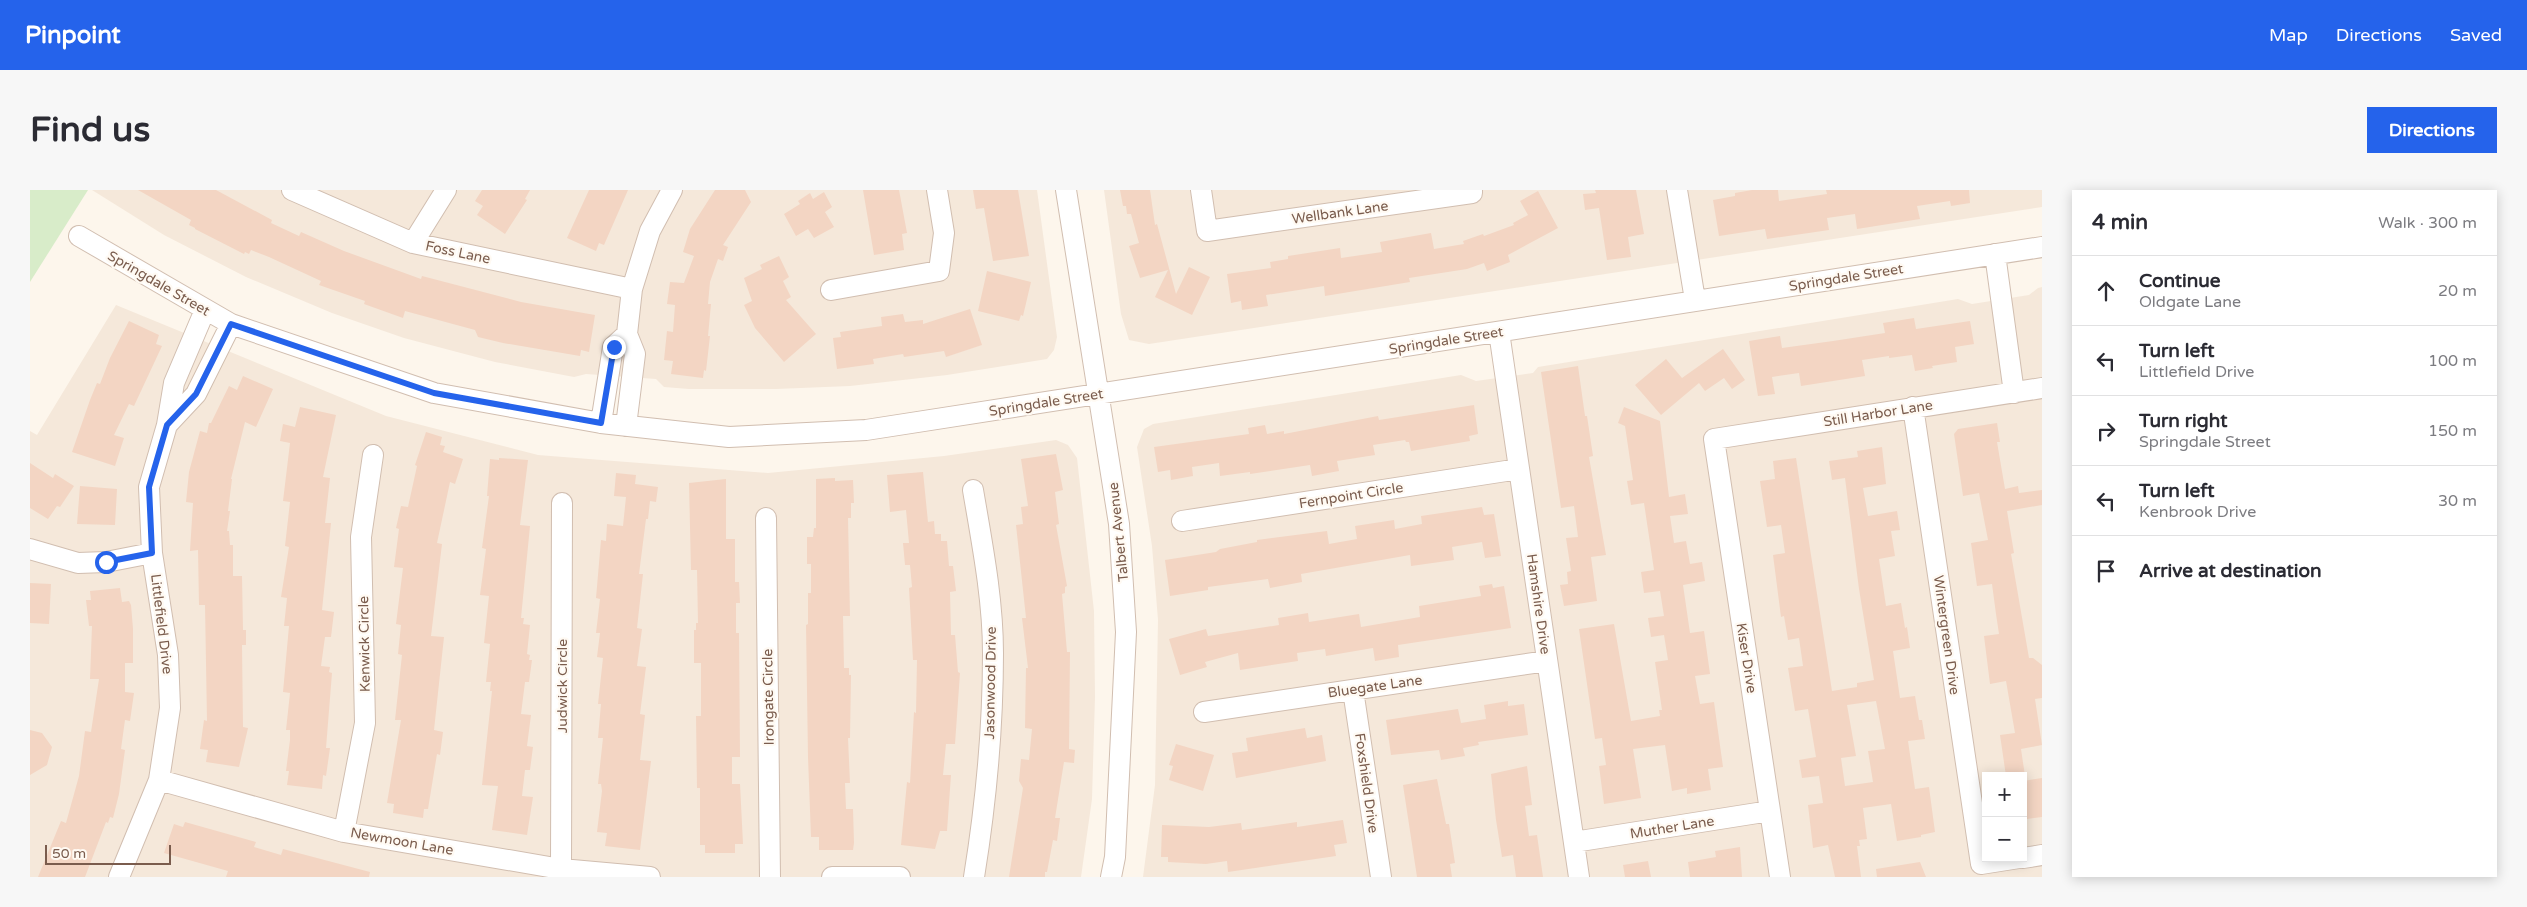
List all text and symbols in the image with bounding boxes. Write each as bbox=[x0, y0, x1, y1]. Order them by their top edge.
text: Pinpoint bbox=[25, 21, 121, 50]
text: Map bbox=[2269, 24, 2308, 46]
text: Directions bbox=[2336, 24, 2422, 46]
text: Saved bbox=[2450, 24, 2502, 46]
button: Directions bbox=[2367, 107, 2497, 153]
text: Find us bbox=[30, 109, 150, 151]
street label: Wellbank Lane bbox=[1291, 197, 1389, 228]
text: 4 min bbox=[2092, 210, 2148, 235]
text: Walk · 300 m bbox=[2378, 213, 2477, 233]
street label: Foss Lane bbox=[424, 237, 492, 268]
street label: Springdale Street bbox=[105, 247, 213, 320]
street label: Springdale Street bbox=[1788, 260, 1905, 295]
text: Continue bbox=[2139, 270, 2221, 292]
icon: ahead bbox=[2092, 277, 2120, 305]
text: 20 m bbox=[2438, 281, 2477, 301]
text: Oldgate Lane bbox=[2139, 292, 2241, 312]
street label: Springdale Street bbox=[1388, 323, 1505, 358]
route end bbox=[603, 336, 626, 359]
text: Turn left bbox=[2139, 340, 2215, 362]
icon: left bbox=[2092, 347, 2120, 375]
text: 100 m bbox=[2428, 351, 2477, 371]
text: Littlefield Drive bbox=[2139, 362, 2254, 382]
street label: Springdale Street bbox=[988, 385, 1105, 420]
street label: Still Harbor Lane bbox=[1822, 396, 1934, 431]
text: Turn right bbox=[2139, 410, 2227, 432]
icon: right bbox=[2092, 417, 2120, 445]
text: 150 m bbox=[2428, 421, 2477, 441]
text: Springdale Street bbox=[2139, 432, 2271, 452]
street label: Fernpoint Circle bbox=[1298, 479, 1404, 512]
text: Turn left bbox=[2139, 480, 2215, 502]
street label: Talbert Avenue bbox=[1105, 481, 1132, 583]
icon: left bbox=[2092, 487, 2120, 515]
text: 30 m bbox=[2438, 491, 2477, 511]
text: Kenbrook Drive bbox=[2139, 502, 2256, 522]
route start bbox=[95, 551, 118, 574]
street label: Hamshire Drive bbox=[1523, 553, 1554, 655]
icon: arrive bbox=[2092, 557, 2120, 585]
text: Arrive at destination bbox=[2139, 560, 2322, 582]
street label: Littlefield Drive bbox=[147, 573, 176, 675]
street label: Wintergreen Drive bbox=[1930, 574, 1963, 696]
street label: Kenwick Circle bbox=[355, 596, 374, 692]
street label: Kiser Drive bbox=[1733, 622, 1760, 695]
street label: Jasonwood Drive bbox=[981, 626, 1000, 740]
street label: Judwick Circle bbox=[554, 639, 571, 733]
street label: Irongate Circle bbox=[759, 648, 778, 745]
street label: Bluegate Lane bbox=[1327, 671, 1423, 702]
street label: Foxshield Drive bbox=[1351, 732, 1382, 834]
map controls bbox=[1982, 772, 2027, 862]
button: + bbox=[1982, 772, 2027, 817]
street label: Muther Lane bbox=[1629, 812, 1715, 843]
button: − bbox=[1982, 817, 2027, 862]
street label: Newmoon Lane bbox=[349, 824, 455, 859]
scale bar bbox=[45, 842, 171, 865]
text: 50 m bbox=[52, 845, 86, 862]

